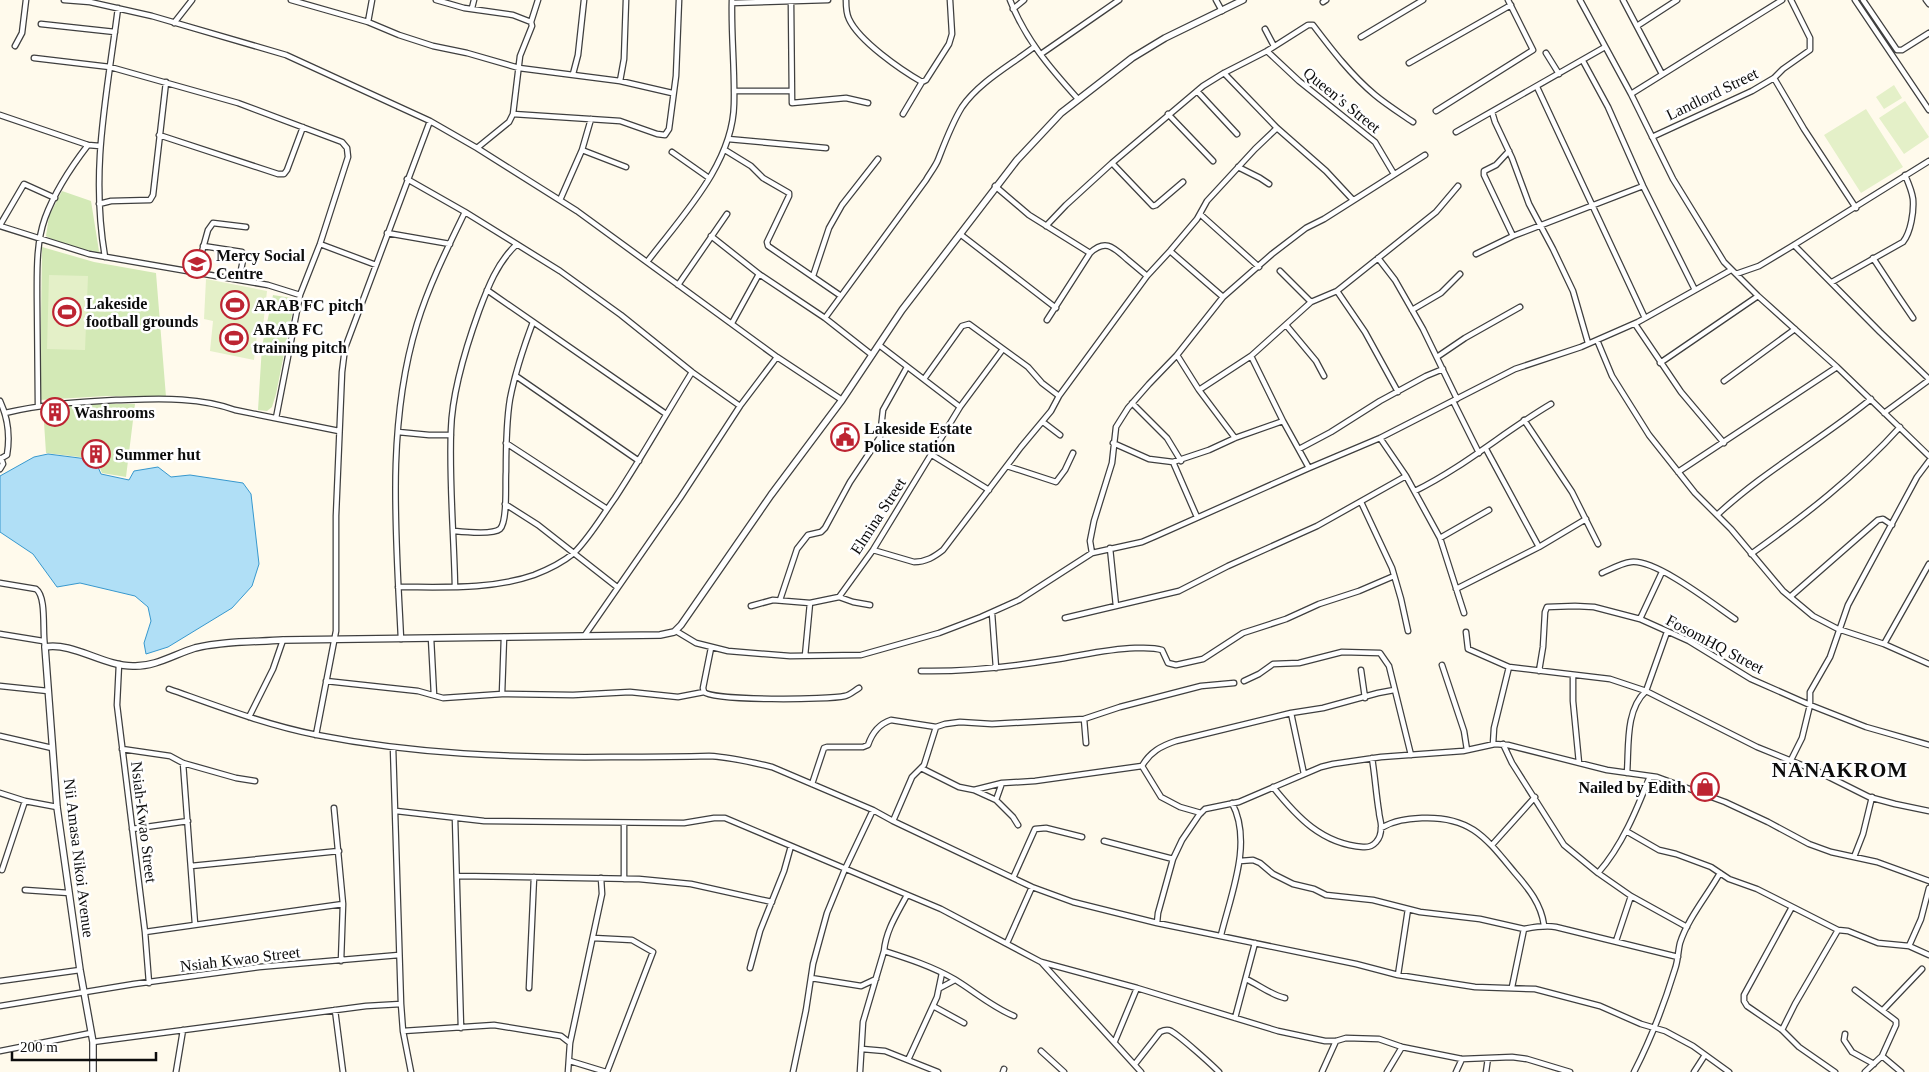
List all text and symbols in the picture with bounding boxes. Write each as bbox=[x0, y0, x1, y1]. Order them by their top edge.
street label: Queen’s Street bbox=[1300, 64, 1384, 136]
street label: Landlord Street bbox=[1663, 64, 1761, 124]
place label: Mercy Social Centre bbox=[216, 247, 306, 282]
school or university icon: Mercy Social Centre bbox=[182, 249, 212, 279]
sports icon: ARAB FC pitch bbox=[220, 290, 250, 320]
place label: Lakeside football grounds bbox=[86, 295, 198, 331]
sports icon: Lakeside football grounds bbox=[52, 297, 82, 327]
place label: ARAB FC pitch bbox=[254, 297, 363, 315]
place label: ARAB FC training pitch bbox=[253, 321, 347, 357]
sports icon: ARAB FC training pitch bbox=[219, 323, 249, 353]
building icon: Washrooms bbox=[40, 397, 70, 427]
place label: Washrooms bbox=[74, 404, 155, 421]
place label: Lakeside Estate Police station bbox=[864, 420, 972, 455]
public building icon: Lakeside Estate Police station bbox=[830, 422, 860, 452]
building icon: Summer hut bbox=[81, 439, 111, 469]
place label: Summer hut bbox=[115, 446, 201, 463]
street label: Elmina Street bbox=[847, 474, 909, 557]
street label: FosomHQ Street bbox=[1663, 611, 1767, 677]
district label: NANAKROM bbox=[1772, 758, 1908, 782]
street label: Nsiah-Kwao Street bbox=[128, 760, 160, 884]
shop icon: Nailed by Edith bbox=[1690, 772, 1720, 802]
street label: Nii Amasa Nikoi Avenue bbox=[61, 777, 97, 939]
place label: Nailed by Edith bbox=[1578, 779, 1686, 797]
street label: Nsiah Kwao Street bbox=[179, 943, 302, 975]
scale bar bbox=[12, 1030, 156, 1062]
text: 200 m bbox=[20, 1039, 58, 1055]

